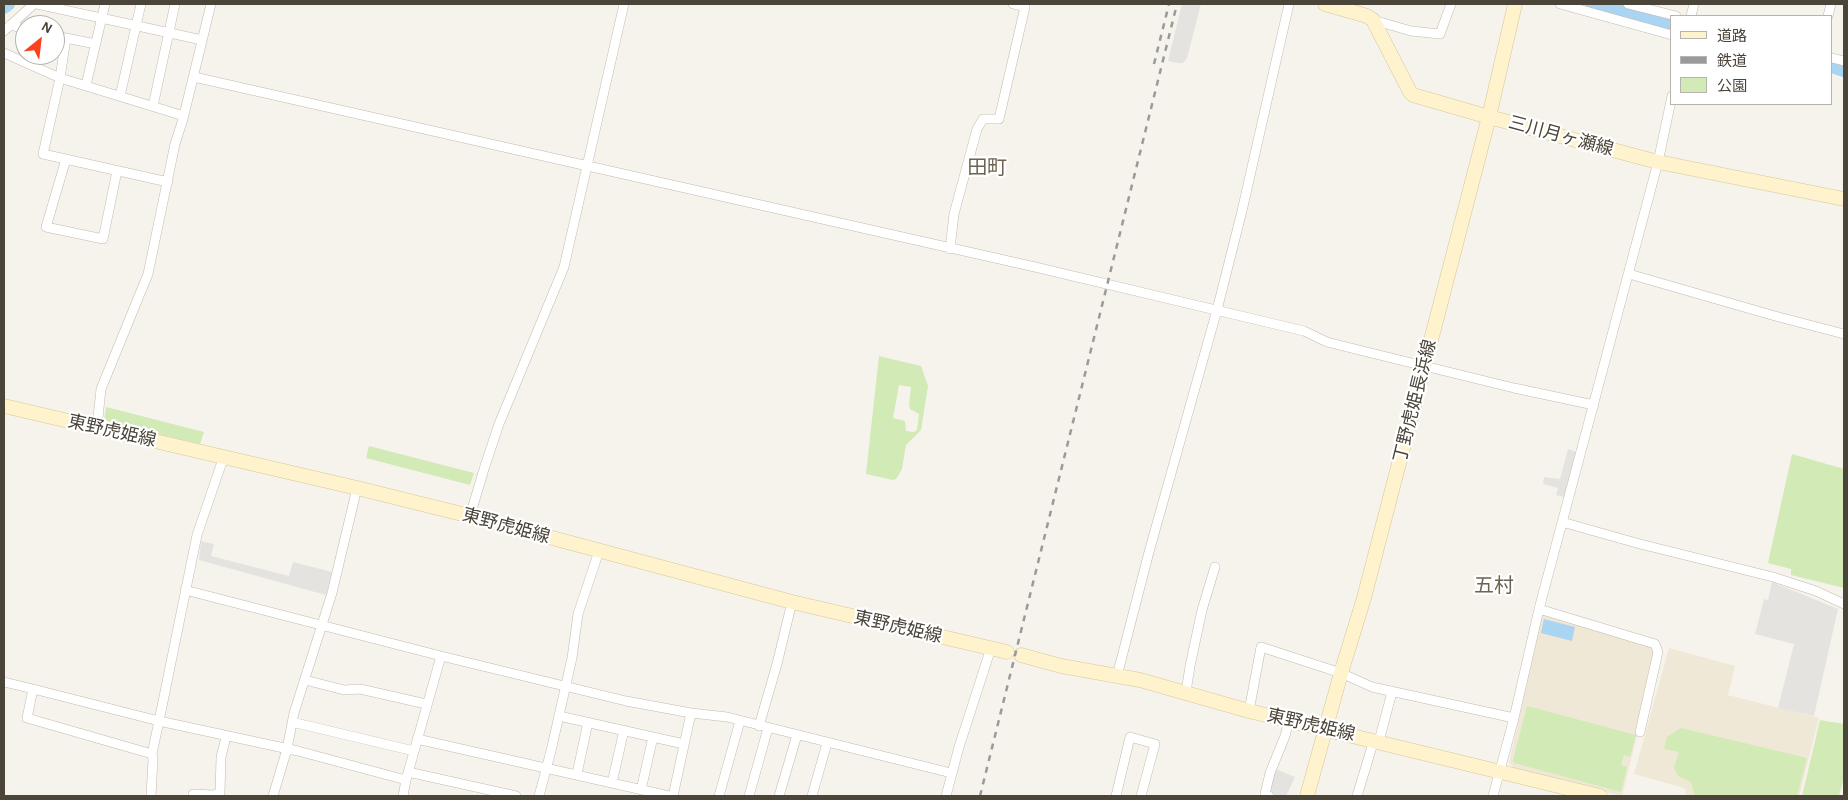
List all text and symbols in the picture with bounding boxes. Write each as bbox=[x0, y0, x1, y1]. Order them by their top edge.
north arrow bbox=[15, 15, 65, 65]
legend bbox=[1670, 15, 1833, 105]
text: N bbox=[39, 19, 54, 36]
text: 道路 bbox=[1717, 29, 1747, 44]
text: 鉄道 bbox=[1717, 54, 1747, 69]
text: 公園 bbox=[1717, 79, 1747, 94]
street label: 三川月ヶ瀬線 bbox=[1506, 112, 1616, 160]
district label: 田町 bbox=[967, 156, 1007, 180]
street label: 丁野虎姫長浜線 bbox=[1389, 337, 1441, 465]
street label: 東野虎姫線 bbox=[66, 410, 158, 452]
street label: 東野虎姫線 bbox=[460, 504, 552, 548]
district label: 五村 bbox=[1474, 574, 1514, 598]
street label: 東野虎姫線 bbox=[852, 606, 944, 648]
street label: 東野虎姫線 bbox=[1265, 704, 1357, 746]

